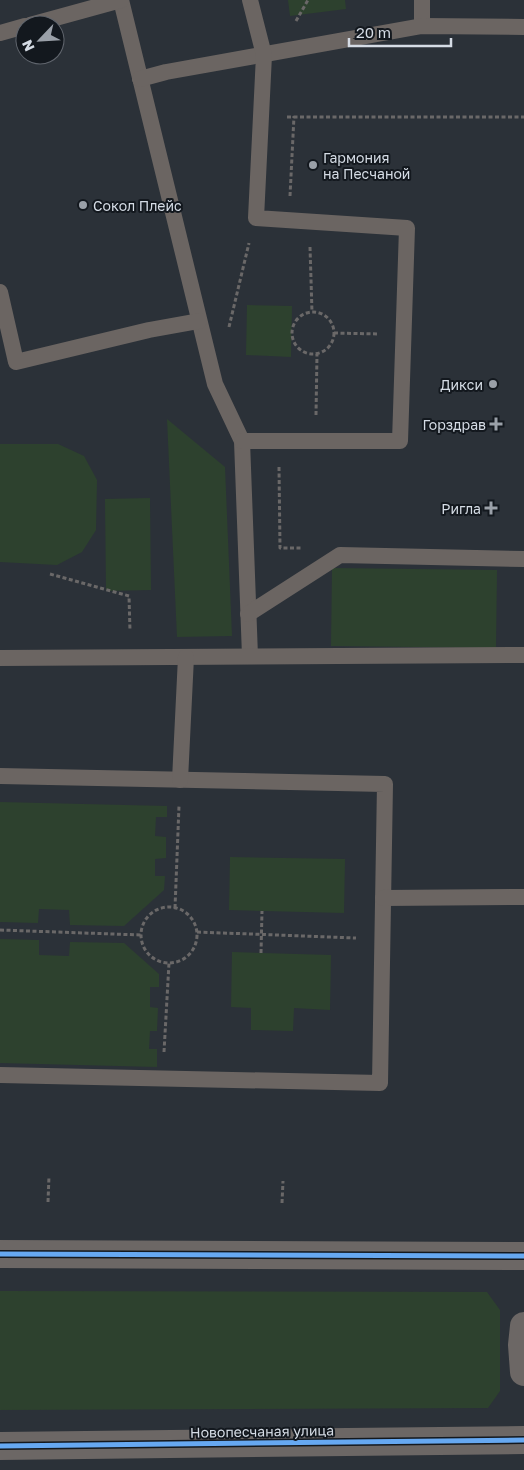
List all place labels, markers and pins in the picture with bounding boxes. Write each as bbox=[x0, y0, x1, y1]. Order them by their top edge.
place label: Гармония на Песчаной bbox=[323, 149, 410, 182]
marker: Гармония на Песчаной bbox=[307, 159, 319, 171]
place label: Сокол Плейс bbox=[93, 197, 182, 214]
marker: Сокол Плейс bbox=[77, 199, 89, 211]
place label: Дикси bbox=[440, 376, 483, 393]
marker: Дикси bbox=[487, 378, 499, 390]
place label: Горздрав bbox=[422, 416, 486, 433]
marker: Горздрав bbox=[490, 418, 502, 430]
place label: Ригла bbox=[441, 500, 481, 517]
marker: Ригла bbox=[485, 502, 497, 514]

